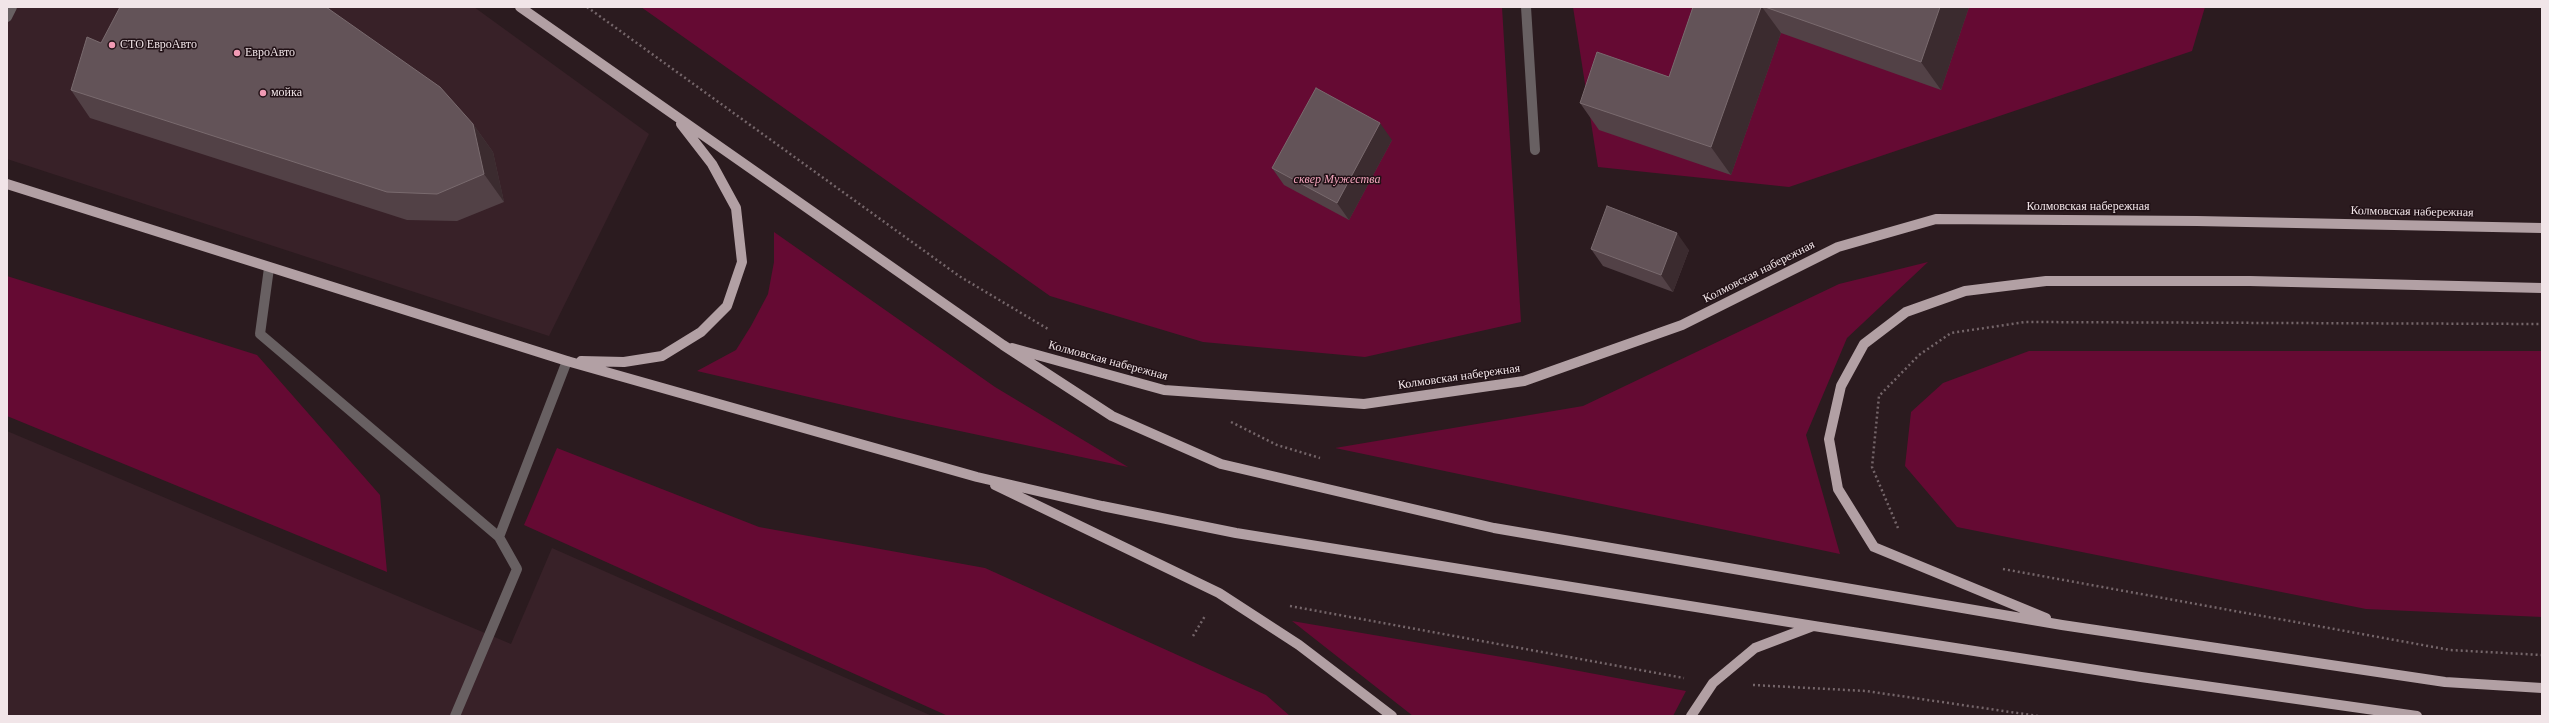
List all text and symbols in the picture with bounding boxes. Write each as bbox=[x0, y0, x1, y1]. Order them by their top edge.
place label: СТО ЕвроАвто bbox=[120, 38, 197, 52]
marker: СТО ЕвроАвто bbox=[107, 40, 117, 50]
place label: ЕвроАвто bbox=[245, 46, 295, 60]
marker: ЕвроАвто bbox=[232, 48, 242, 58]
place label: мойка bbox=[271, 86, 302, 100]
marker: мойка bbox=[258, 88, 268, 98]
park label: сквер Мужества bbox=[1294, 173, 1380, 187]
street label: Колмовская набережная bbox=[2026, 200, 2150, 214]
street label: Колмовская набережная bbox=[2350, 204, 2474, 220]
street label: Колмовская набережная bbox=[1701, 238, 1817, 306]
street label: Колмовская набережная bbox=[1047, 338, 1169, 384]
street label: Колмовская набережная bbox=[1397, 361, 1521, 393]

